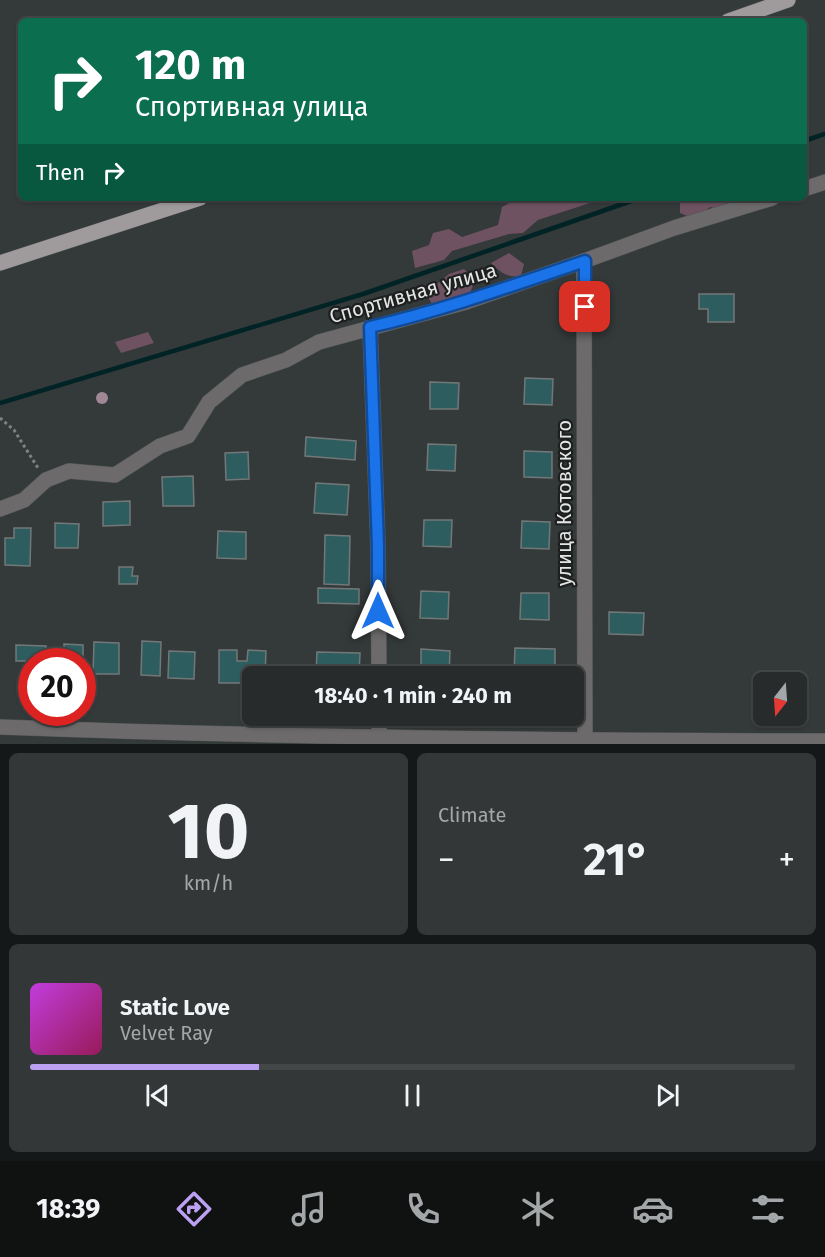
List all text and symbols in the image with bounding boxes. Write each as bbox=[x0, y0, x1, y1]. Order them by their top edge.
text: 120 m bbox=[135, 40, 246, 90]
icon: right bbox=[36, 42, 114, 120]
text: Спортивная улица bbox=[135, 91, 368, 123]
icon: right bbox=[97, 156, 130, 189]
text: Then bbox=[36, 159, 85, 186]
street label: Спортивная улица bbox=[327, 258, 499, 328]
pin bbox=[559, 281, 610, 332]
icon: arrive bbox=[568, 290, 601, 323]
street label: улица Котовского bbox=[552, 420, 576, 586]
position arrow bbox=[346, 579, 410, 643]
speed limit sign: 20 bbox=[18, 648, 96, 726]
north arrow bbox=[753, 672, 807, 726]
map controls bbox=[753, 672, 807, 726]
text: 18:40 · 1 min · 240 m bbox=[314, 682, 512, 709]
text: 10 bbox=[168, 785, 249, 879]
text: Climate bbox=[438, 803, 506, 827]
text: 21° bbox=[583, 833, 650, 887]
text: − bbox=[438, 840, 455, 880]
text: + bbox=[779, 840, 795, 880]
text: km/h bbox=[184, 871, 233, 895]
text: Static Love bbox=[120, 994, 230, 1021]
text: Velvet Ray bbox=[120, 1021, 213, 1045]
icon: previous bbox=[141, 1079, 174, 1112]
icon: pause bbox=[396, 1079, 429, 1112]
icon: next bbox=[651, 1079, 684, 1112]
icon: directions bbox=[173, 1188, 215, 1230]
icon: music bbox=[288, 1188, 330, 1230]
icon: phone bbox=[402, 1188, 444, 1230]
icon: climate bbox=[517, 1188, 559, 1230]
icon: car bbox=[632, 1188, 674, 1230]
icon: filters bbox=[747, 1188, 789, 1230]
text: 18:39 bbox=[36, 1193, 100, 1225]

